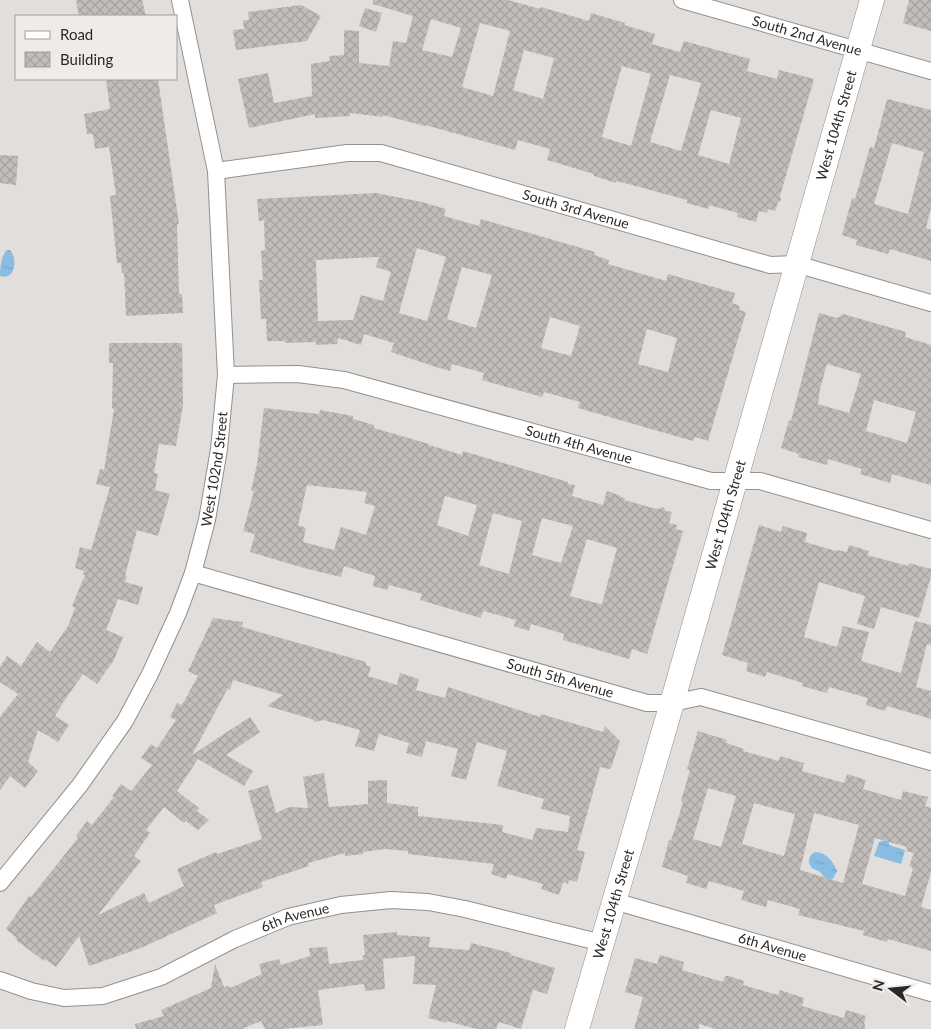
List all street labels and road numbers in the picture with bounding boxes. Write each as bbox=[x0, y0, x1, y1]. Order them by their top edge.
street label: South 2nd Avenue bbox=[750, 11, 864, 59]
street label: West 104th Street bbox=[812, 68, 860, 182]
street label: South 3rd Avenue bbox=[521, 185, 631, 232]
street label: West 102nd Street bbox=[197, 411, 230, 528]
street label: South 4th Avenue bbox=[524, 421, 634, 467]
street label: West 104th Street bbox=[701, 458, 749, 572]
street label: South 5th Avenue bbox=[505, 654, 616, 701]
street label: West 104th Street bbox=[589, 847, 637, 961]
street label: 6th Avenue bbox=[258, 899, 331, 935]
street label: 6th Avenue bbox=[736, 929, 809, 964]

